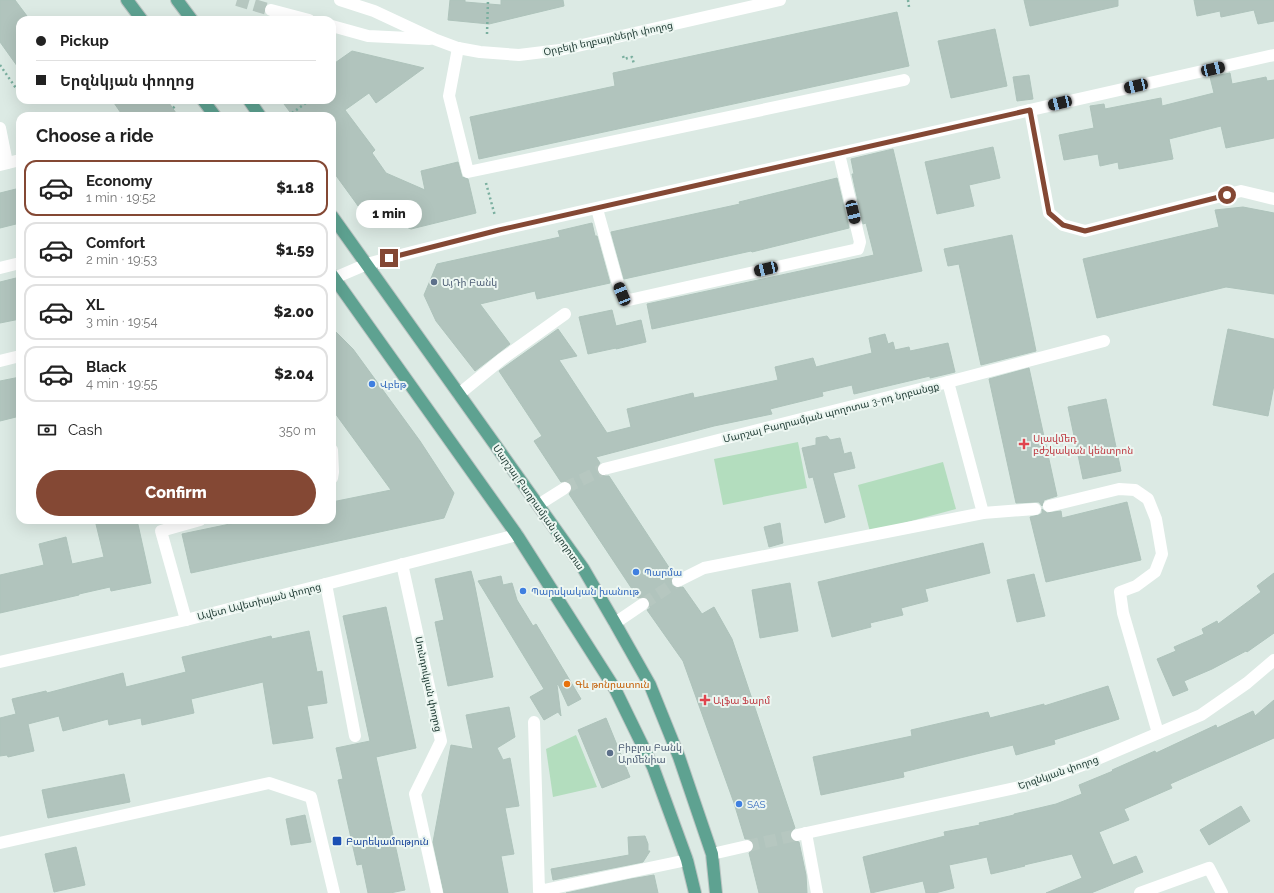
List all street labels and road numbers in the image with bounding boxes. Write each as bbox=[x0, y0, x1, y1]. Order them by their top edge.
street label: Օրբելի եղբայրների փողոց bbox=[542, 19, 674, 58]
street label: Մարշալ Բաղրամյան պողոտա 3-րդ նրբանցք bbox=[722, 380, 940, 445]
street label: Մարշալ Բաղրամյան պողոտա bbox=[491, 443, 586, 572]
street label: Ավետ Ավետիսյան փողոց bbox=[196, 581, 322, 622]
street label: Սունդուկյան փողոց bbox=[413, 635, 444, 733]
street label: Երզնկյան փողոց bbox=[1017, 754, 1100, 791]

